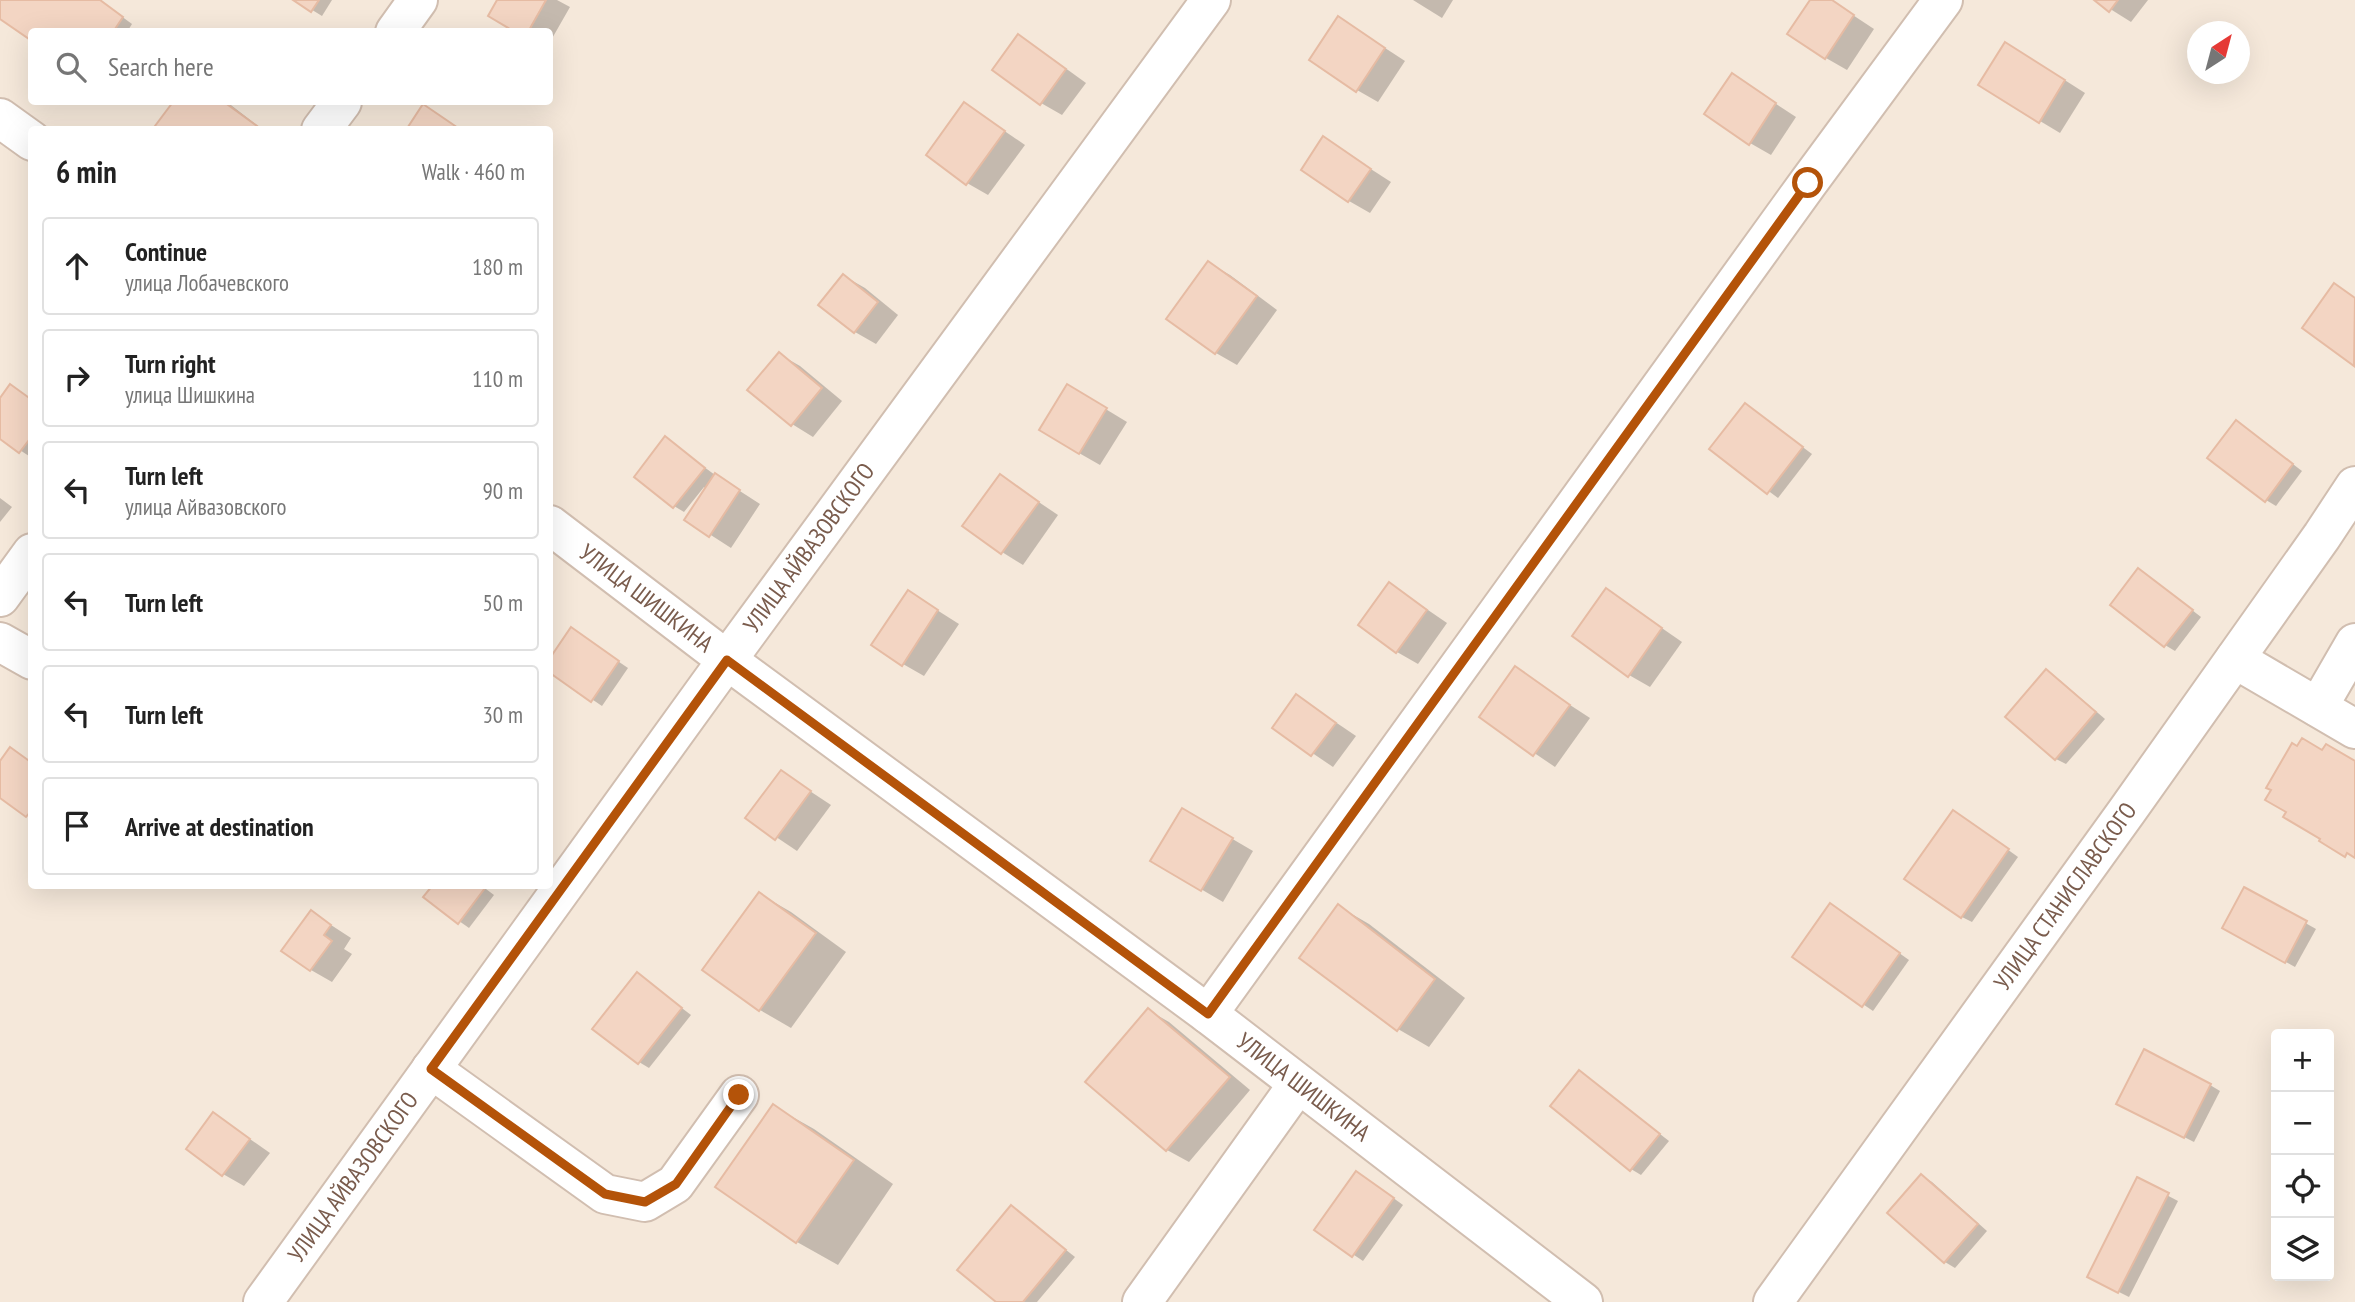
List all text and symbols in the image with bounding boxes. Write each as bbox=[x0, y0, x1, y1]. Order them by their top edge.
north arrow bbox=[2187, 21, 2250, 84]
search box bbox=[28, 28, 553, 105]
icon: search bbox=[52, 48, 90, 86]
text: Search here bbox=[108, 50, 214, 83]
text: 6 min bbox=[56, 152, 117, 191]
text: Walk · 460 m bbox=[422, 157, 525, 186]
route start bbox=[1792, 167, 1823, 198]
text: Continue bbox=[125, 235, 207, 268]
icon: ahead bbox=[58, 247, 96, 285]
text: 180 m bbox=[472, 252, 523, 281]
text: улица Лобачевского bbox=[125, 268, 289, 297]
text: Turn right bbox=[125, 347, 216, 380]
icon: right bbox=[58, 359, 96, 397]
text: 110 m bbox=[472, 364, 523, 393]
text: улица Шишкина bbox=[125, 380, 255, 409]
street label: УЛИЦА АЙВАЗОВСКОГО bbox=[736, 457, 881, 639]
text: Turn left bbox=[125, 459, 203, 492]
icon: left bbox=[58, 471, 96, 509]
text: 90 m bbox=[482, 476, 523, 505]
text: улица Айвазовского bbox=[125, 492, 286, 521]
street label: УЛИЦА ШИШКИНА bbox=[573, 537, 720, 659]
icon: left bbox=[58, 583, 96, 621]
text: Turn left bbox=[125, 586, 203, 619]
text: 50 m bbox=[482, 588, 523, 617]
icon: left bbox=[58, 695, 96, 733]
text: Turn left bbox=[125, 698, 203, 731]
text: 30 m bbox=[482, 700, 523, 729]
street label: УЛИЦА СТАНИСЛАВСКОГО bbox=[1987, 796, 2143, 996]
icon: arrive bbox=[58, 807, 96, 845]
text: Arrive at destination bbox=[125, 810, 314, 843]
street label: УЛИЦА ШИШКИНА bbox=[1231, 1026, 1377, 1148]
map controls bbox=[2271, 1029, 2334, 1281]
button: + bbox=[2271, 1029, 2334, 1092]
route end bbox=[723, 1079, 754, 1110]
street label: УЛИЦА АЙВАЗОВСКОГО bbox=[281, 1086, 425, 1268]
button: − bbox=[2271, 1092, 2334, 1155]
button: locate bbox=[2271, 1155, 2334, 1218]
button: layers bbox=[2271, 1218, 2334, 1281]

